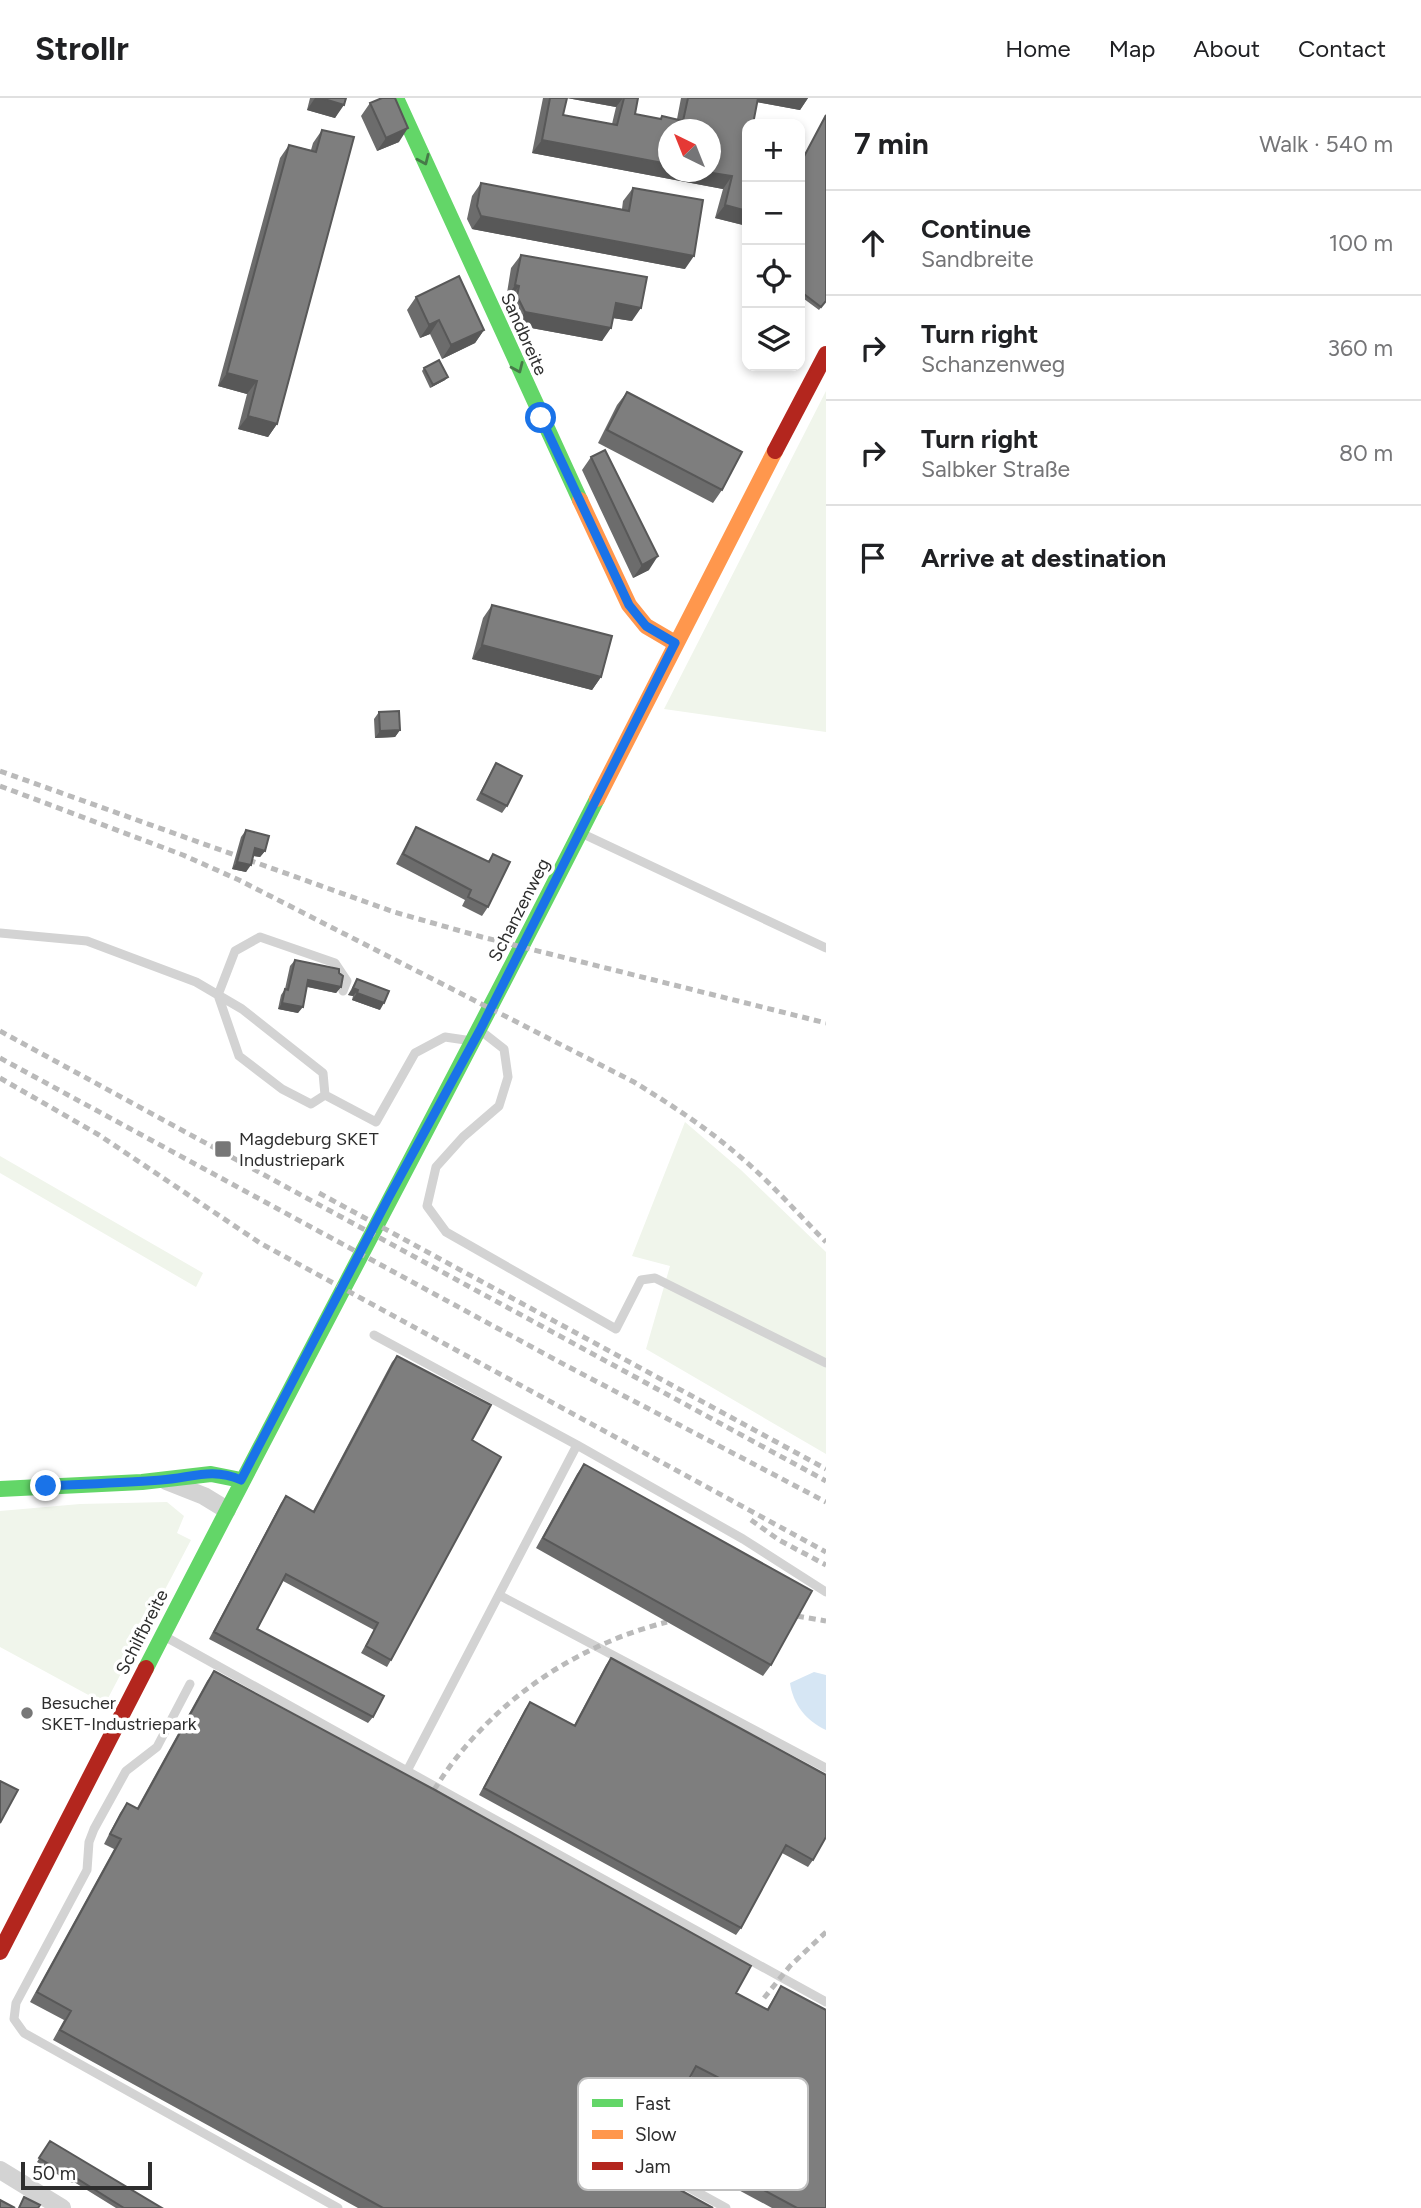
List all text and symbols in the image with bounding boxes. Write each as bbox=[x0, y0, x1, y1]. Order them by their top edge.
text: Strollr bbox=[35, 29, 129, 68]
text: Home bbox=[1005, 34, 1071, 63]
text: Map bbox=[1109, 34, 1155, 63]
text: About bbox=[1193, 34, 1260, 63]
text: Contact bbox=[1298, 34, 1386, 63]
north arrow bbox=[658, 119, 721, 182]
map controls bbox=[742, 119, 805, 371]
button: + bbox=[742, 119, 805, 182]
text: 7 min bbox=[854, 125, 929, 162]
text: Walk · 540 m bbox=[1259, 130, 1393, 158]
one-way arrow bbox=[416, 153, 430, 165]
button: − bbox=[742, 182, 805, 245]
text: Continue bbox=[921, 213, 1031, 245]
icon: ahead bbox=[854, 224, 892, 262]
text: 100 m bbox=[1329, 229, 1393, 257]
button: locate bbox=[742, 245, 805, 308]
text: Sandbreite bbox=[921, 245, 1034, 273]
street label: Sandbreite bbox=[496, 289, 552, 379]
button: layers bbox=[742, 308, 805, 371]
text: Turn right bbox=[921, 318, 1038, 350]
icon: right bbox=[854, 329, 892, 367]
text: 360 m bbox=[1327, 334, 1393, 362]
text: Schanzenweg bbox=[921, 350, 1065, 378]
one-way arrow bbox=[510, 360, 524, 373]
route start bbox=[525, 402, 556, 433]
text: Turn right bbox=[921, 423, 1038, 455]
icon: right bbox=[854, 434, 892, 472]
text: 80 m bbox=[1339, 439, 1393, 467]
text: Salbker Straße bbox=[921, 455, 1070, 483]
icon: arrive bbox=[854, 539, 892, 577]
text: Arrive at destination bbox=[921, 542, 1166, 574]
street label: Schanzenweg bbox=[484, 855, 554, 965]
place label: Magdeburg SKET Industriepark bbox=[239, 1128, 379, 1171]
marker: Magdeburg SKET Industriepark bbox=[213, 1139, 233, 1159]
route end bbox=[30, 1470, 61, 1501]
street label: Schilfbreite bbox=[111, 1585, 173, 1678]
place label: Besucher SKET-Industriepark bbox=[41, 1692, 197, 1735]
marker: Besucher SKET-Industriepark bbox=[19, 1705, 35, 1721]
legend bbox=[578, 2078, 808, 2190]
text: Fast bbox=[635, 2092, 671, 2115]
text: Slow bbox=[635, 2123, 677, 2146]
text: Jam bbox=[635, 2155, 671, 2178]
scale bar bbox=[21, 2159, 152, 2191]
text: 50 m bbox=[32, 2162, 76, 2185]

